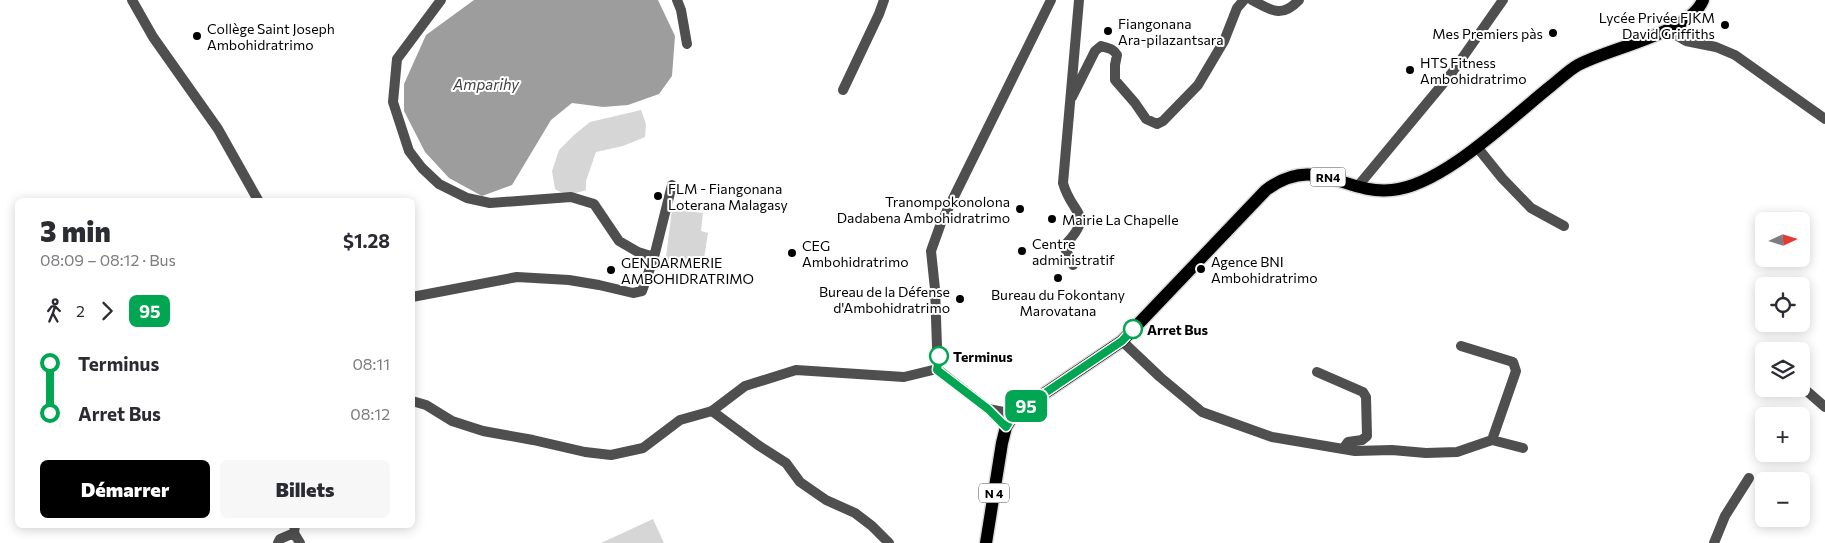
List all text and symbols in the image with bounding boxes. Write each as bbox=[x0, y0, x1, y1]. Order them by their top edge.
place label: Lycée Privée FJKM David Griffiths bbox=[1599, 9, 1715, 42]
place label: Fiangonana Ara-pilazantsara bbox=[1118, 15, 1224, 48]
marker: Lycée Privée FJKM David Griffiths bbox=[1719, 19, 1731, 31]
place label: Collège Saint Joseph Ambohidratrimo bbox=[207, 20, 335, 53]
marker: Fiangonana Ara-pilazantsara bbox=[1102, 25, 1114, 37]
place label: Mes Premiers pàs bbox=[1432, 25, 1543, 42]
marker: Mes Premiers pàs bbox=[1547, 27, 1559, 39]
marker: Collège Saint Joseph Ambohidratrimo bbox=[191, 30, 203, 42]
place label: HTS Fitness Ambohidratrimo bbox=[1420, 54, 1527, 87]
marker: HTS Fitness Ambohidratrimo bbox=[1404, 64, 1416, 76]
water label: Amparihy bbox=[452, 75, 520, 93]
road number: RN4 bbox=[1310, 168, 1346, 186]
place label: FLM - Fiangonana Loterana Malagasy bbox=[668, 180, 788, 213]
marker: FLM - Fiangonana Loterana Malagasy bbox=[652, 190, 664, 202]
place label: Tranompokonolona Dadabena Ambohidratrimo bbox=[837, 193, 1010, 226]
marker: Tranompokonolona Dadabena Ambohidratrimo bbox=[1014, 203, 1026, 215]
place label: Mairie La Chapelle bbox=[1062, 211, 1179, 228]
north arrow bbox=[1755, 212, 1810, 268]
map controls bbox=[1755, 212, 1810, 527]
marker: Mairie La Chapelle bbox=[1046, 213, 1058, 225]
text: 3 min bbox=[40, 214, 111, 248]
text: $1.28 bbox=[343, 229, 390, 252]
place label: Centre administratif bbox=[1032, 235, 1115, 268]
place label: CEG Ambohidratrimo bbox=[802, 237, 909, 270]
marker: Centre administratif bbox=[1016, 245, 1028, 257]
marker: CEG Ambohidratrimo bbox=[786, 247, 798, 259]
text: 08:09 – 08:12 · Bus bbox=[40, 250, 176, 269]
place label: Agence BNI Ambohidratrimo bbox=[1211, 253, 1318, 286]
place label: GENDARMERIE AMBOHIDRATRIMO bbox=[621, 254, 754, 287]
marker: Agence BNI Ambohidratrimo bbox=[1195, 263, 1207, 275]
marker: GENDARMERIE AMBOHIDRATRIMO bbox=[605, 264, 617, 276]
marker: Bureau du Fokontany Marovatana bbox=[1052, 272, 1064, 284]
button: locate bbox=[1755, 277, 1810, 332]
place label: Bureau de la Défense d'Ambohidratrimo bbox=[819, 283, 950, 316]
place label: Bureau du Fokontany Marovatana bbox=[991, 286, 1125, 319]
marker: Bureau de la Défense d'Ambohidratrimo bbox=[954, 293, 966, 305]
icon: walk bbox=[40, 297, 68, 325]
icon: forward bbox=[93, 297, 121, 325]
text: 95 bbox=[139, 300, 160, 322]
text: 2 bbox=[76, 301, 85, 320]
marker: Arret Bus bbox=[1123, 319, 1143, 339]
place label: Arret Bus bbox=[1147, 321, 1209, 338]
button: layers bbox=[1755, 342, 1810, 397]
marker: Terminus bbox=[929, 346, 949, 366]
place label: Terminus bbox=[953, 348, 1013, 365]
text: Terminus bbox=[78, 352, 159, 375]
text: 08:11 bbox=[352, 354, 390, 373]
line badge: 95 bbox=[1004, 390, 1048, 422]
text: 95 bbox=[1015, 395, 1037, 417]
text: Arret Bus bbox=[78, 402, 161, 425]
text: 08:12 bbox=[350, 404, 390, 423]
button: + bbox=[1755, 407, 1810, 462]
button: Démarrer bbox=[40, 460, 210, 518]
button: Billets bbox=[220, 460, 390, 518]
button: − bbox=[1755, 472, 1810, 527]
road number: N 4 bbox=[979, 483, 1009, 502]

